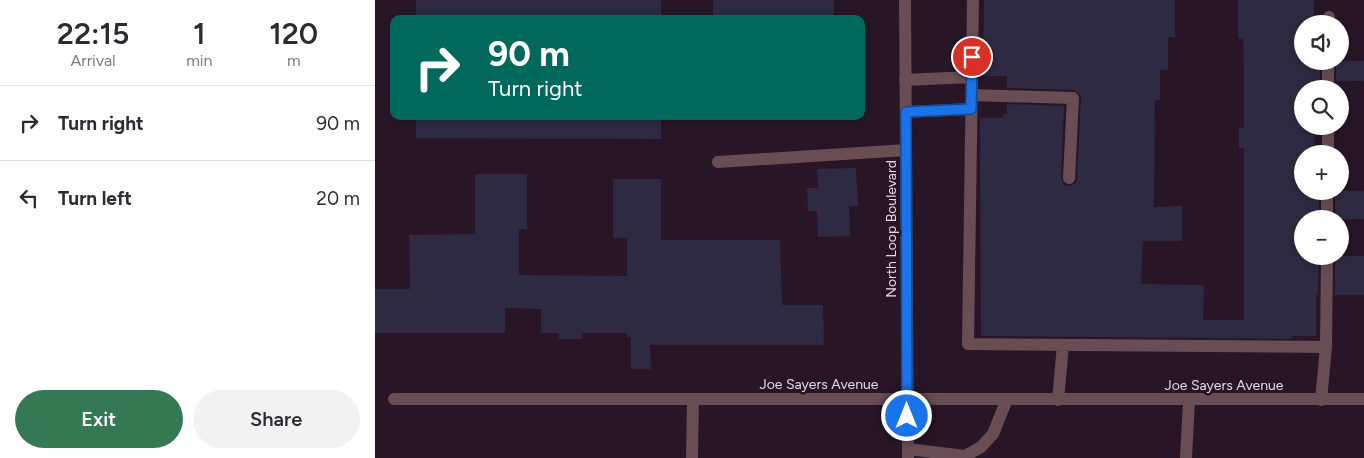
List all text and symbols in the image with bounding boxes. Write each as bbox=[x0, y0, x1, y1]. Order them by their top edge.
text: 22:15 bbox=[57, 15, 129, 52]
text: 1 bbox=[193, 15, 206, 52]
text: 120 bbox=[269, 15, 318, 52]
map controls bbox=[1294, 15, 1349, 265]
button: sound bbox=[1294, 15, 1349, 70]
text: 90 m bbox=[488, 33, 570, 75]
icon: right bbox=[405, 35, 470, 100]
pin bbox=[951, 36, 993, 78]
icon: arrive bbox=[958, 43, 986, 71]
text: Arrival bbox=[70, 51, 116, 70]
text: min bbox=[186, 51, 212, 70]
text: m bbox=[287, 51, 301, 70]
text: Turn right bbox=[488, 75, 583, 102]
button: search bbox=[1294, 80, 1349, 135]
icon: right bbox=[15, 109, 43, 137]
text: Turn right bbox=[58, 112, 144, 135]
text: 90 m bbox=[316, 112, 360, 135]
button: + bbox=[1294, 145, 1349, 200]
street label: North Loop Boulevard bbox=[883, 160, 900, 298]
icon: left bbox=[15, 184, 43, 212]
text: Turn left bbox=[58, 187, 132, 210]
text: 20 m bbox=[316, 187, 360, 210]
button: − bbox=[1294, 210, 1349, 265]
street label: Joe Sayers Avenue bbox=[760, 376, 879, 393]
street label: Joe Sayers Avenue bbox=[1165, 377, 1284, 394]
position arrow bbox=[880, 389, 932, 441]
button: Exit bbox=[15, 390, 183, 448]
button: Share bbox=[193, 390, 360, 448]

